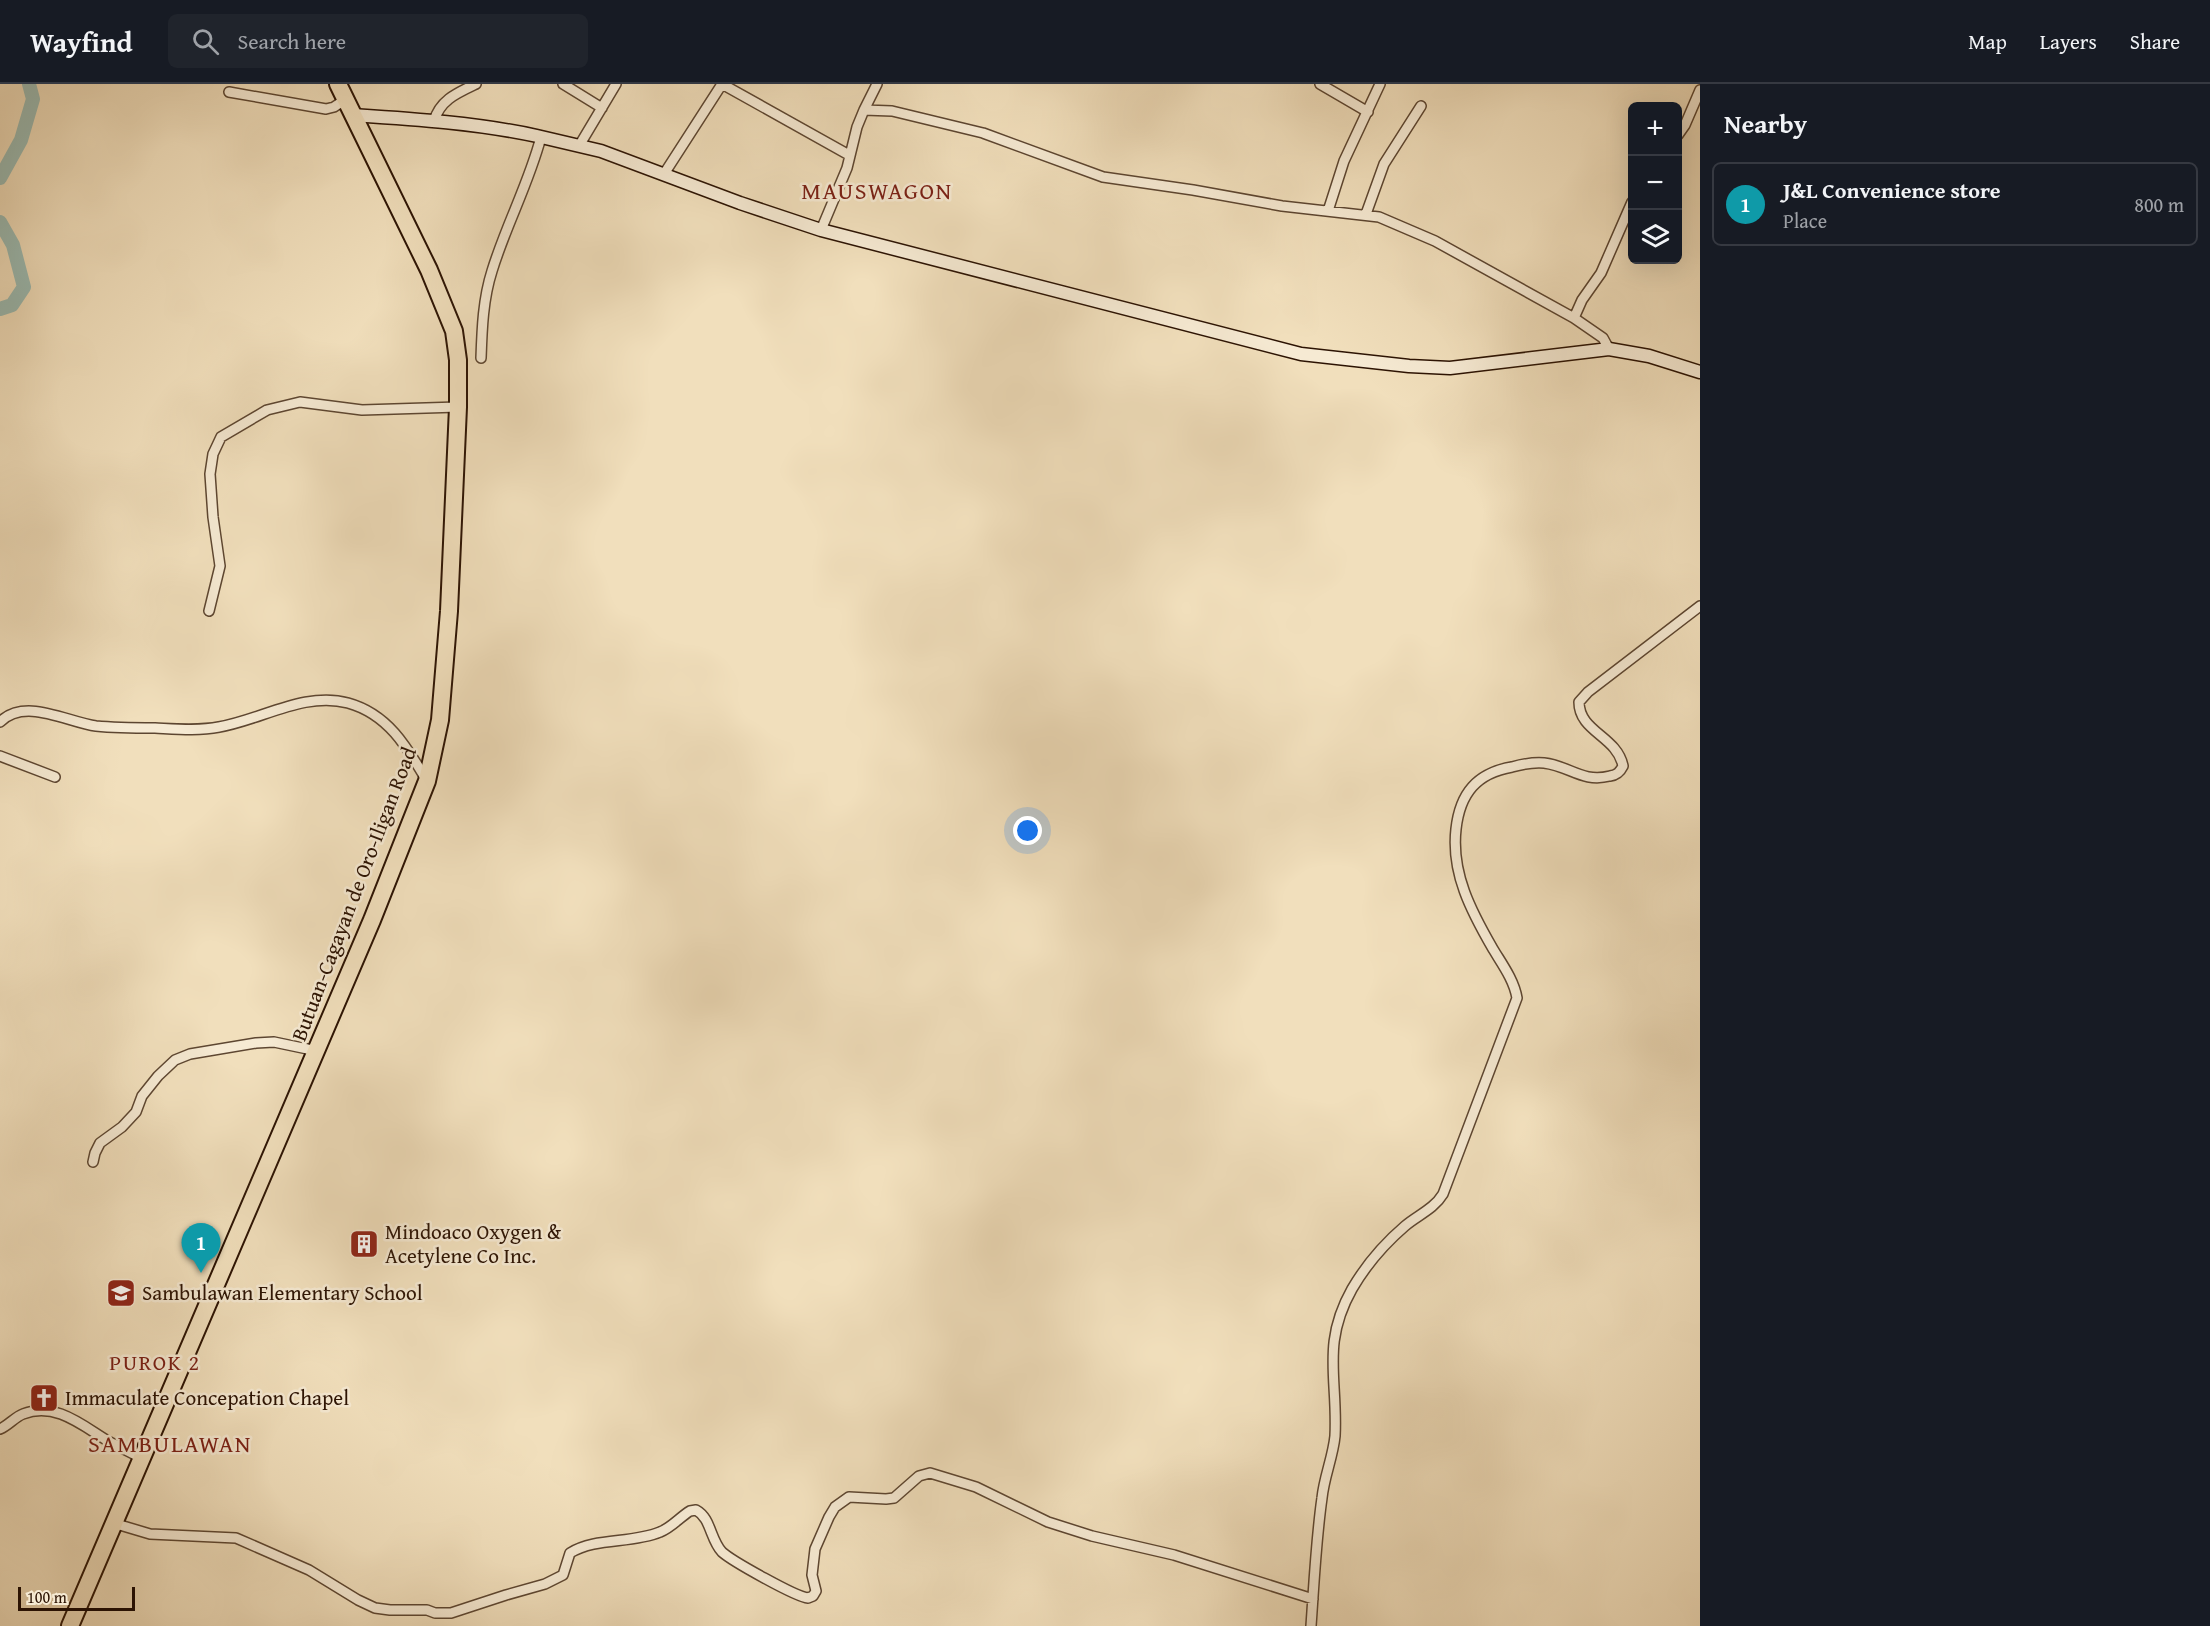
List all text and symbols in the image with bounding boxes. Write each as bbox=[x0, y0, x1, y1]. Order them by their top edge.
search box bbox=[168, 14, 588, 68]
text: Wayfind bbox=[30, 21, 132, 62]
icon: search bbox=[189, 25, 222, 58]
text: Search here bbox=[237, 25, 346, 57]
text: Map bbox=[1968, 26, 2007, 57]
text: Layers bbox=[2040, 26, 2097, 57]
text: Share bbox=[2130, 26, 2180, 57]
map controls bbox=[1628, 102, 1682, 264]
button: + bbox=[1628, 102, 1682, 156]
text: Nearby bbox=[1724, 104, 1807, 143]
button: − bbox=[1628, 156, 1682, 210]
district label: MAUSWAGON bbox=[801, 173, 953, 208]
text: J&L Convenience store bbox=[1783, 174, 2001, 206]
text: 1 bbox=[1740, 190, 1751, 219]
text: 800 m bbox=[2134, 190, 2184, 219]
text: Place bbox=[1783, 206, 1827, 235]
button: layers bbox=[1628, 210, 1682, 264]
street label: Butuan-Cagayan de Oro-Iligan Road bbox=[283, 741, 424, 1045]
your location bbox=[1013, 816, 1042, 845]
place label: Mindoaco Oxygen & Acetylene Co Inc. bbox=[385, 1216, 562, 1271]
pin: 1 bbox=[182, 1224, 220, 1273]
building icon: Mindoaco Oxygen & Acetylene Co Inc. bbox=[348, 1228, 380, 1260]
school or university icon: Sambulawan Elementary School bbox=[105, 1277, 137, 1309]
place label: Sambulawan Elementary School bbox=[142, 1277, 423, 1308]
district label: PUROK 2 bbox=[109, 1346, 201, 1378]
church icon: Immaculate Concepation Chapel bbox=[28, 1382, 60, 1414]
place label: Immaculate Concepation Chapel bbox=[65, 1382, 349, 1413]
district label: SAMBULAWAN bbox=[88, 1426, 252, 1461]
scale bar bbox=[18, 1584, 135, 1612]
text: 100 m bbox=[27, 1585, 67, 1609]

